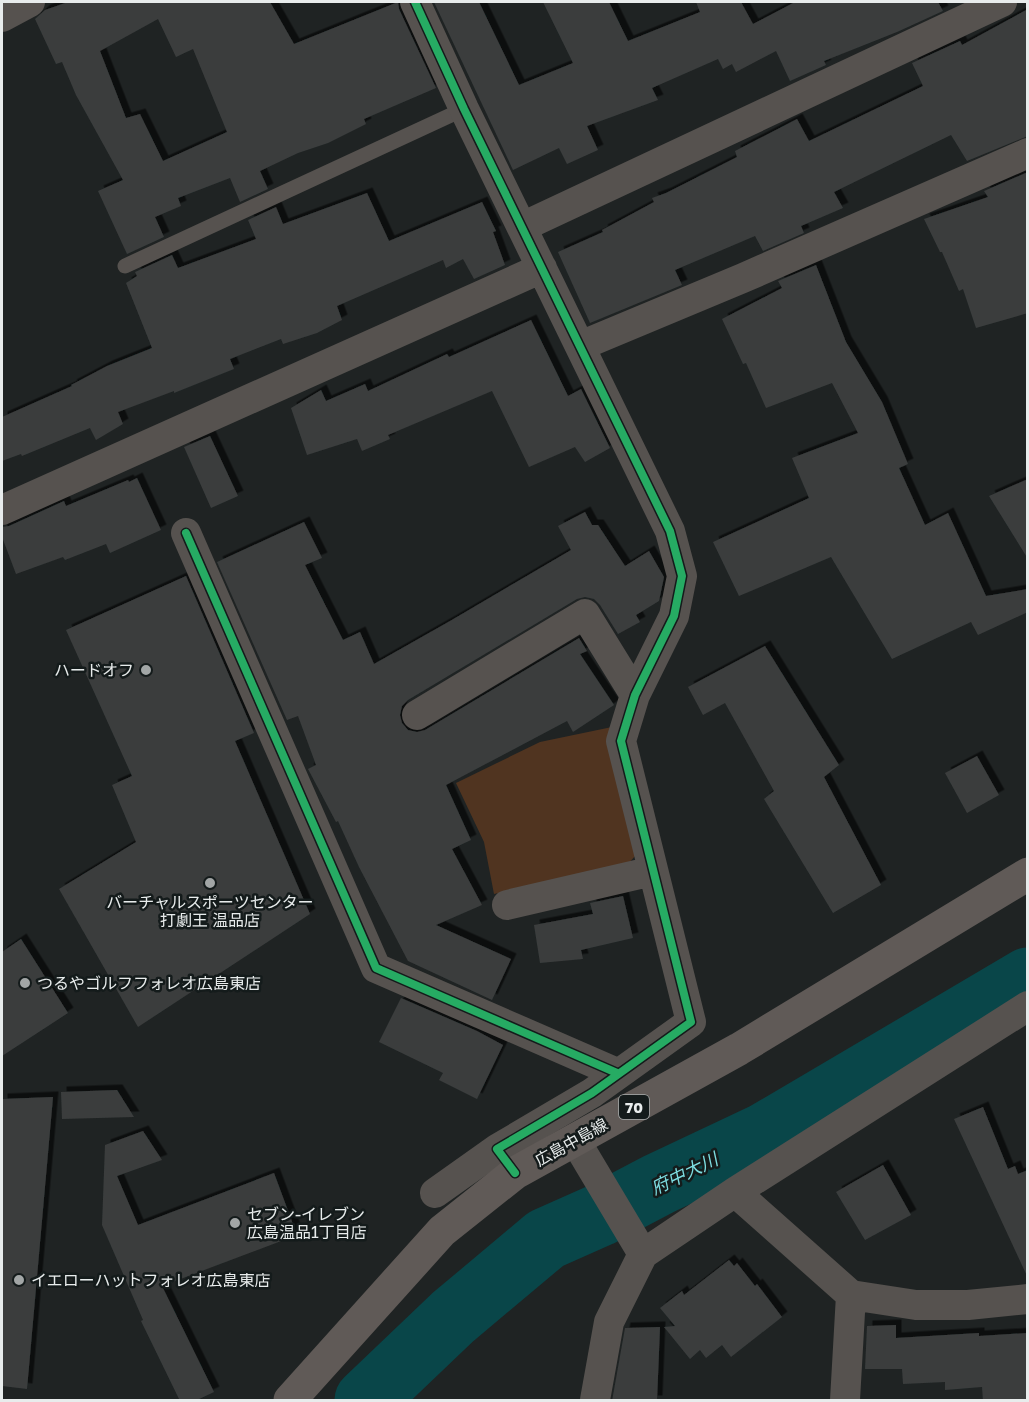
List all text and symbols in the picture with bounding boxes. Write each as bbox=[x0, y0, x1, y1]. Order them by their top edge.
place label: ハードオフ bbox=[54, 660, 134, 680]
marker: ハードオフ bbox=[139, 663, 153, 677]
marker: バーチャルスポーツセンター 打劇王 温品店 bbox=[203, 876, 217, 890]
place label: バーチャルスポーツセンター 打劇王 温品店 bbox=[106, 892, 314, 930]
place label: つるやゴルフフォレオ広島東店 bbox=[37, 973, 261, 993]
marker: つるやゴルフフォレオ広島東店 bbox=[18, 976, 32, 990]
road number: 70 bbox=[619, 1095, 649, 1119]
street label: 広島中島線 bbox=[531, 1114, 611, 1170]
water label: 府中大川 bbox=[647, 1146, 723, 1199]
place label: セブン‐イレブン 広島温品1丁目店 bbox=[247, 1204, 367, 1242]
marker: セブン‐イレブン 広島温品1丁目店 bbox=[228, 1216, 242, 1230]
place label: イエローハットフォレオ広島東店 bbox=[31, 1270, 271, 1290]
marker: イエローハットフォレオ広島東店 bbox=[12, 1273, 26, 1287]

